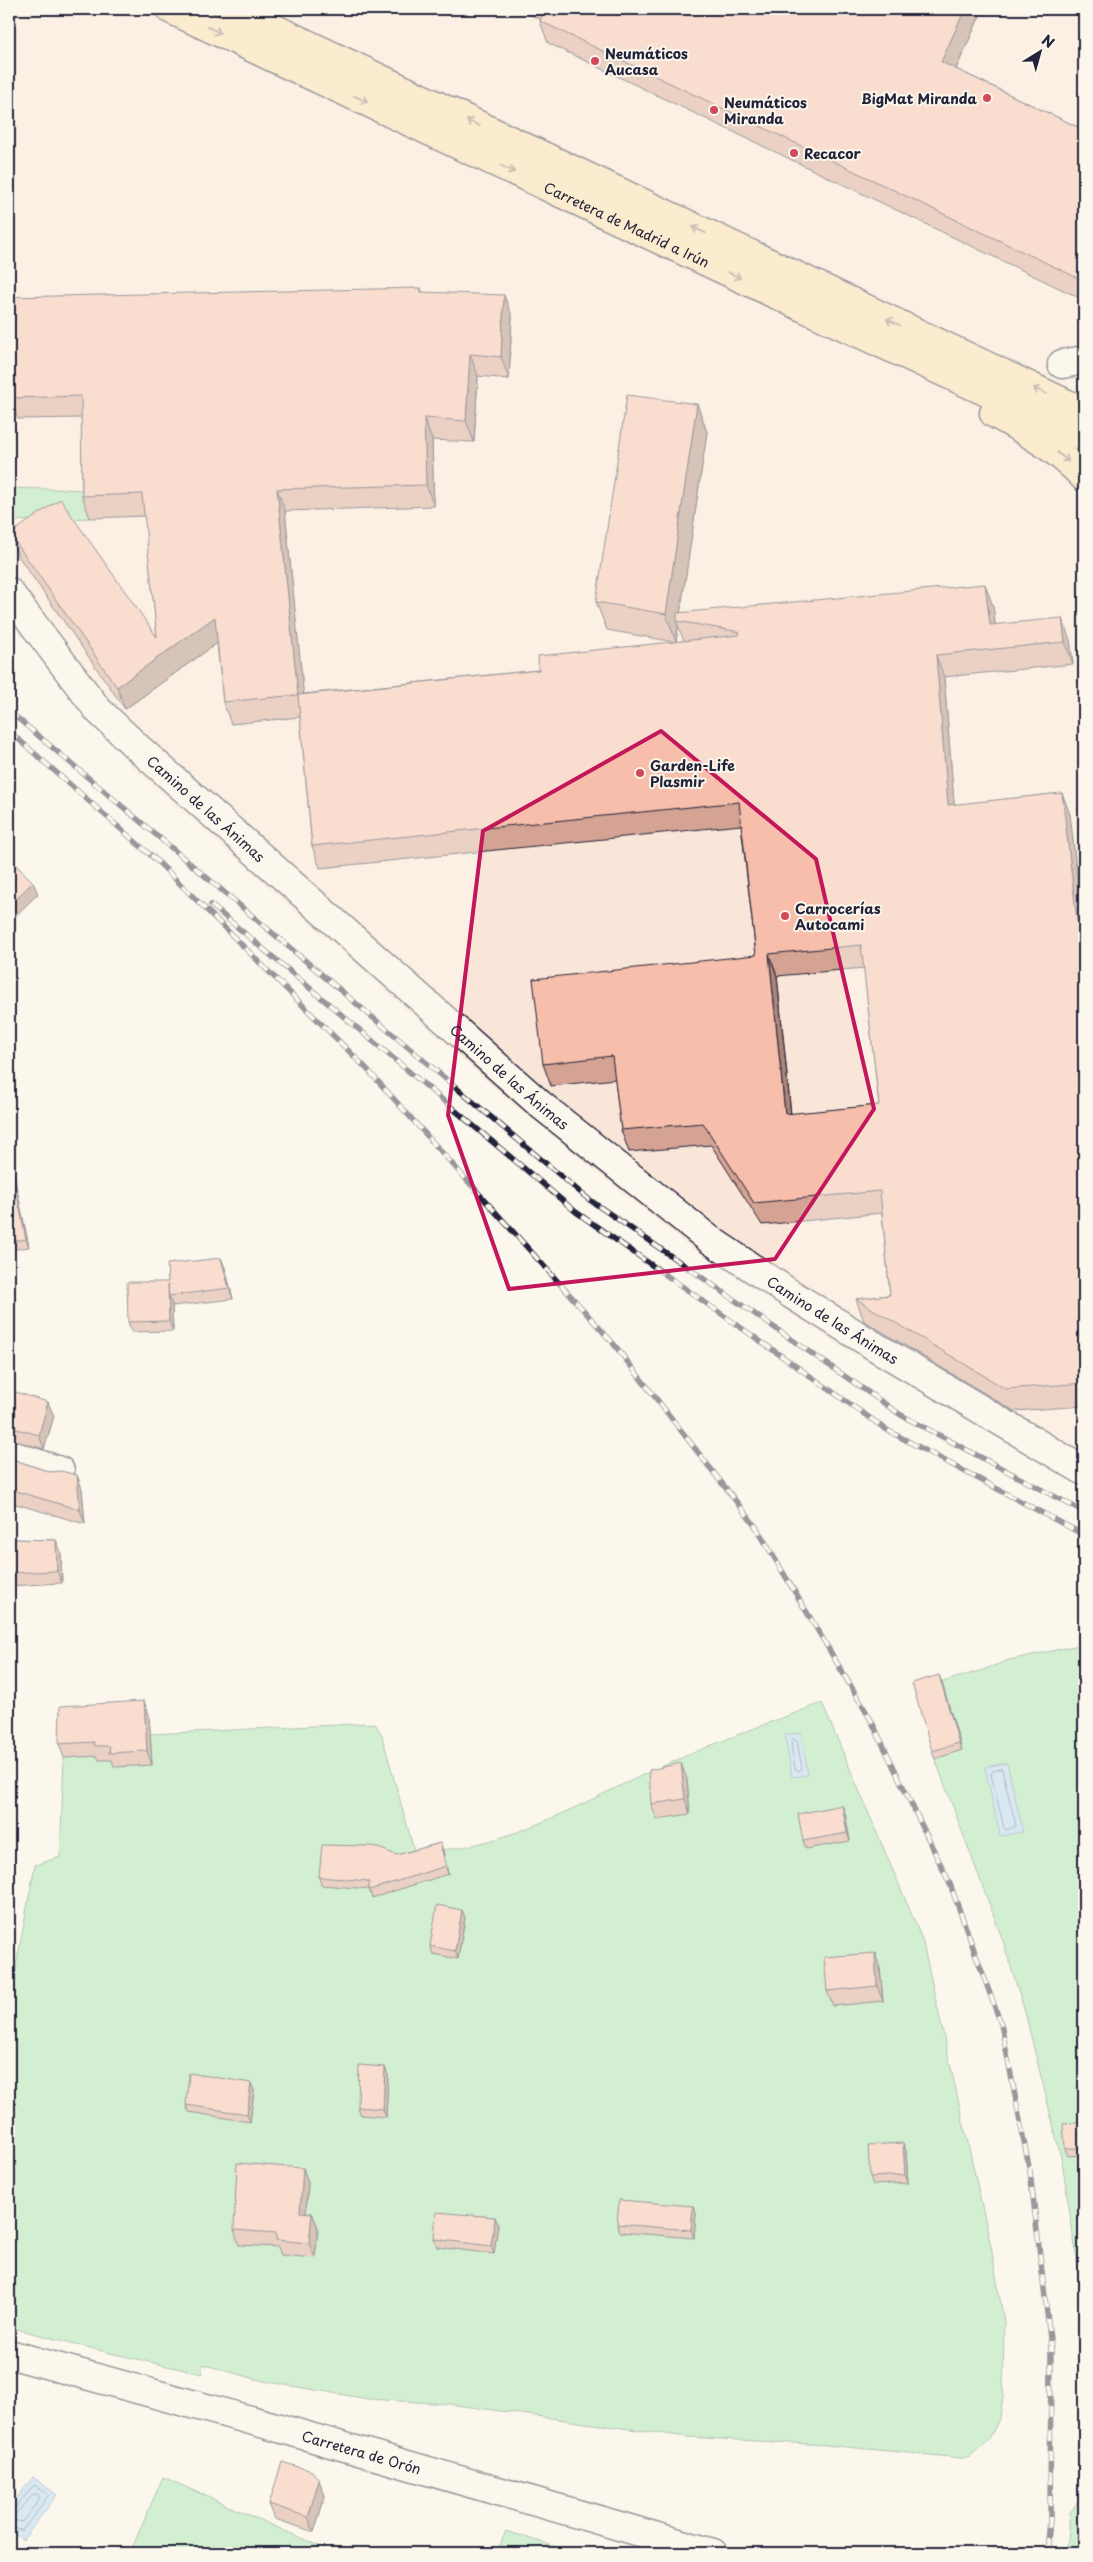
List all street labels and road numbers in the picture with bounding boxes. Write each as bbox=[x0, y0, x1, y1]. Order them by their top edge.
street label: Carretera de Madrid a Irún bbox=[541, 176, 713, 272]
street label: Camino de las Ánimas bbox=[143, 750, 270, 866]
street label: Camino de las Ánimas bbox=[446, 1019, 574, 1134]
street label: Camino de las Ánimas bbox=[763, 1270, 902, 1369]
street label: Carretera de Orón bbox=[300, 2425, 424, 2479]

